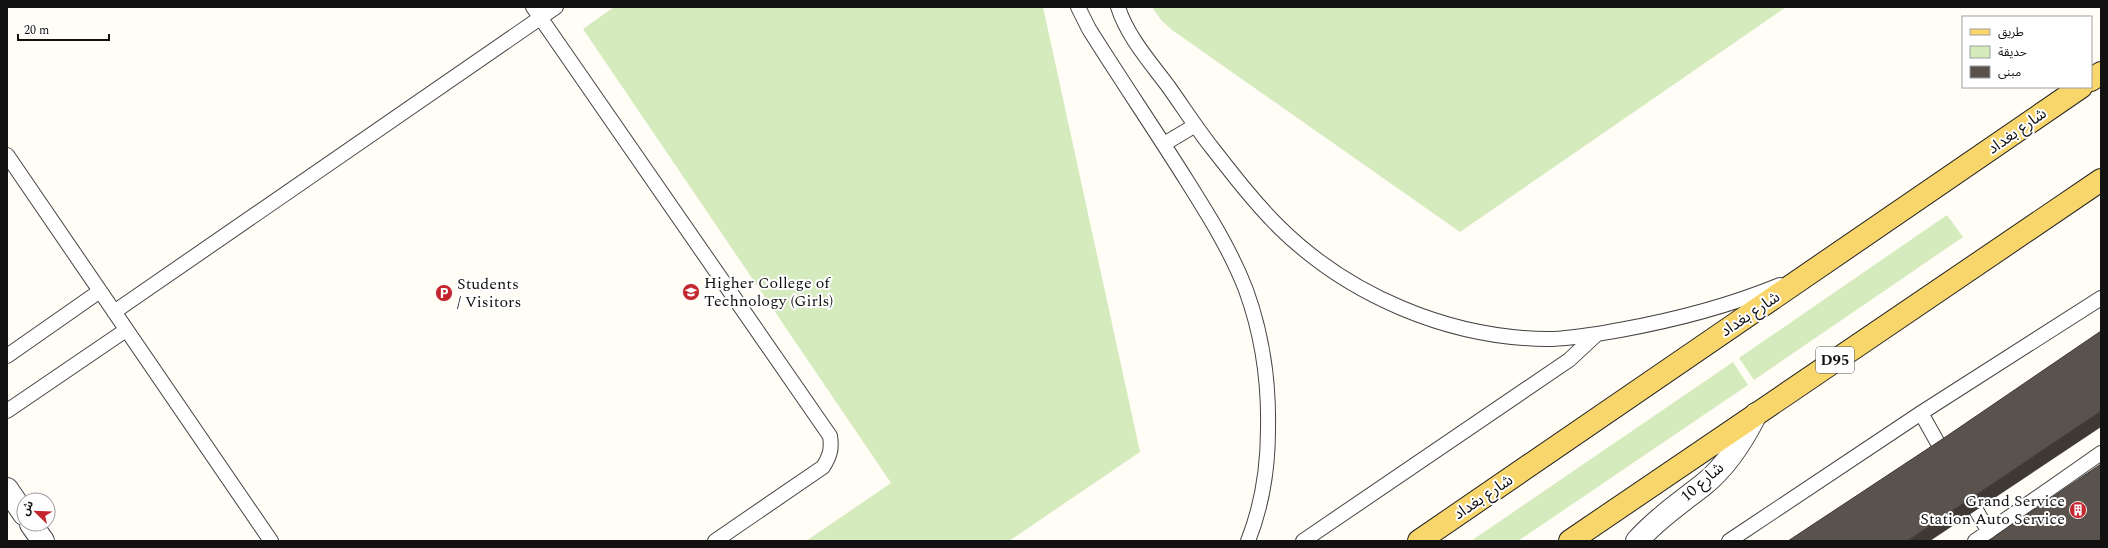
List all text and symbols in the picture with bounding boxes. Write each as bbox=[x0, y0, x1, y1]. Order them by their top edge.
scale bar bbox=[18, 16, 109, 42]
legend bbox=[1962, 16, 2092, 88]
text: 20 m bbox=[24, 21, 49, 40]
text: طريق bbox=[1998, 23, 2024, 42]
text: حديقة bbox=[1998, 43, 2027, 62]
text: مبنى bbox=[1998, 63, 2021, 82]
street label: شارع بغداد bbox=[1982, 102, 2052, 160]
place label: Higher College of Technology (Girls) bbox=[704, 271, 833, 313]
place label: Students / Visitors bbox=[457, 272, 521, 314]
school or university icon: Higher College of Technology (Girls) bbox=[681, 282, 701, 302]
parking icon: Students / Visitors bbox=[434, 283, 454, 303]
street label: شارع بغداد bbox=[1715, 285, 1785, 343]
road number: D95 bbox=[1816, 347, 1854, 373]
street label: شارع 10 bbox=[1675, 456, 1729, 508]
street label: شارع بغداد bbox=[1448, 468, 1518, 526]
place label: Grand Service Station Auto Service bbox=[1920, 489, 2065, 531]
north arrow bbox=[16, 492, 56, 532]
text: ش bbox=[16, 498, 38, 519]
building icon: Grand Service Station Auto Service bbox=[2068, 500, 2088, 520]

